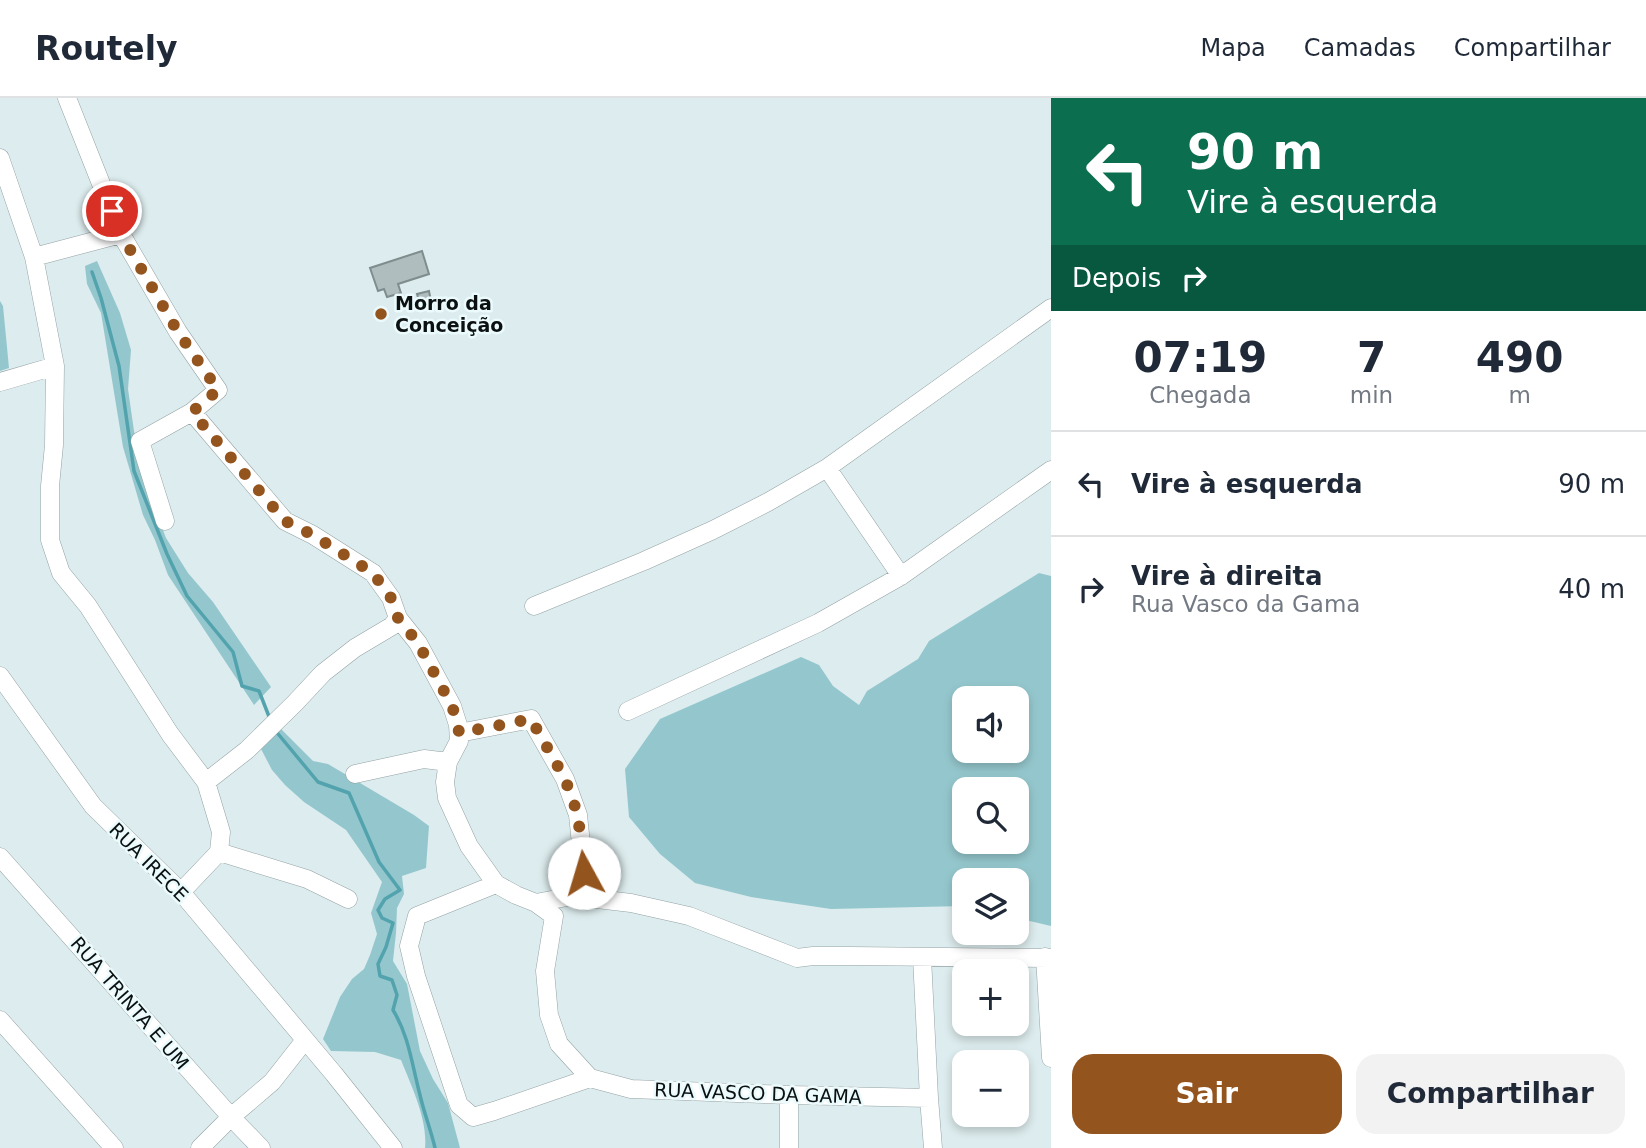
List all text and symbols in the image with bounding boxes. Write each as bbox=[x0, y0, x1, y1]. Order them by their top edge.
text: Routely bbox=[35, 29, 178, 68]
text: Mapa bbox=[1200, 34, 1266, 62]
text: Camadas bbox=[1304, 34, 1416, 62]
text: Compartilhar bbox=[1454, 34, 1611, 62]
text: 90 m bbox=[1187, 124, 1323, 181]
icon: left bbox=[1072, 126, 1163, 217]
pin bbox=[82, 181, 142, 241]
text: Vire à esquerda bbox=[1187, 183, 1438, 221]
icon: arrive bbox=[93, 192, 131, 230]
icon: right bbox=[1175, 259, 1213, 297]
text: Depois bbox=[1072, 263, 1161, 293]
place label: Morro da Conceição bbox=[395, 292, 503, 336]
marker: Morro da Conceição bbox=[373, 306, 389, 322]
text: 07:19 bbox=[1134, 333, 1267, 382]
text: 7 bbox=[1357, 333, 1386, 382]
text: 490 bbox=[1476, 333, 1563, 382]
text: Chegada bbox=[1149, 382, 1252, 408]
text: min bbox=[1350, 382, 1393, 408]
text: m bbox=[1508, 382, 1531, 408]
icon: left bbox=[1072, 465, 1110, 503]
text: Vire à esquerda bbox=[1131, 469, 1363, 499]
text: 90 m bbox=[1558, 469, 1625, 499]
text: Vire à direita bbox=[1131, 561, 1323, 591]
icon: right bbox=[1072, 570, 1110, 608]
text: 40 m bbox=[1558, 574, 1625, 604]
text: Rua Vasco da Gama bbox=[1131, 591, 1360, 617]
map controls bbox=[952, 686, 1029, 1127]
button: sound bbox=[952, 686, 1029, 763]
button: search bbox=[952, 777, 1029, 854]
street label: RUA IRECE bbox=[105, 818, 193, 906]
position arrow bbox=[547, 836, 621, 910]
button: layers bbox=[952, 868, 1029, 945]
street label: RUA TRINTA E UM bbox=[66, 932, 194, 1074]
button: + bbox=[952, 959, 1029, 1036]
button: − bbox=[952, 1050, 1029, 1127]
button: Sair bbox=[1072, 1054, 1342, 1134]
button: Compartilhar bbox=[1356, 1054, 1625, 1134]
street label: RUA VASCO DA GAMA bbox=[654, 1078, 862, 1108]

